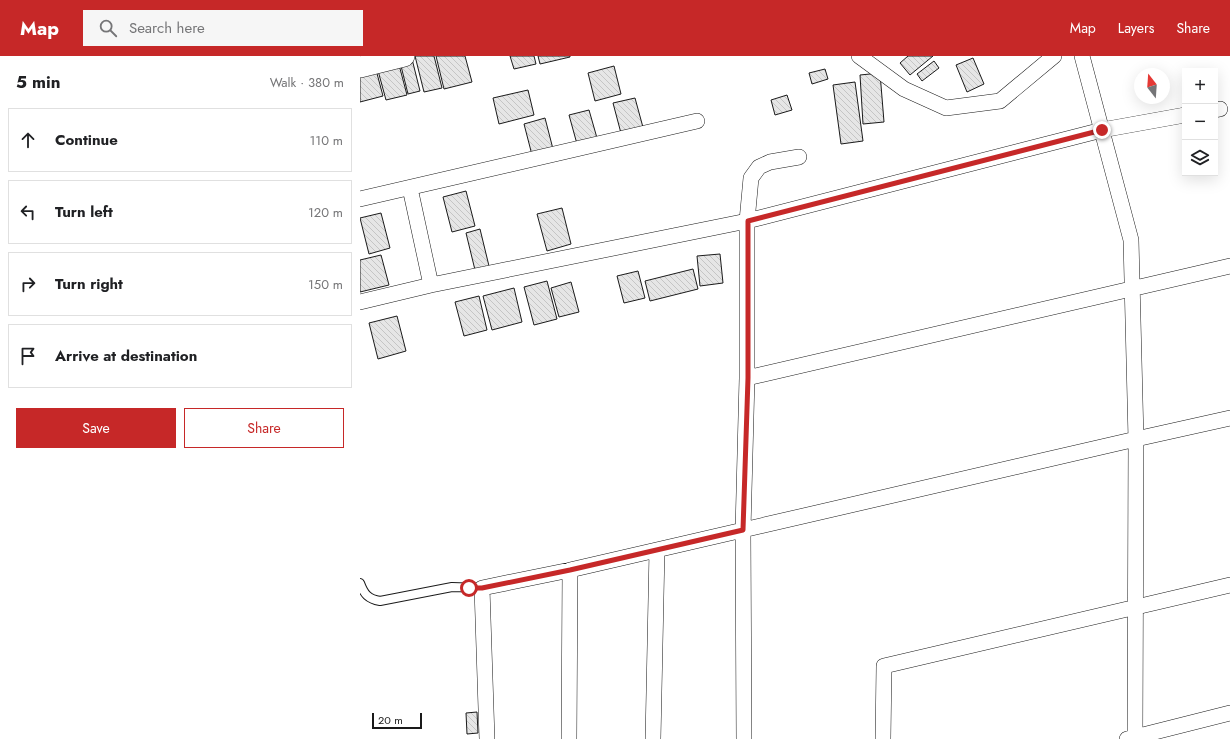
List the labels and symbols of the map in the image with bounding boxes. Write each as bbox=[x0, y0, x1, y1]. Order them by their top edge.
north arrow bbox=[1134, 68, 1170, 104]
route end bbox=[1093, 121, 1111, 139]
route start bbox=[460, 579, 478, 597]
scale bar bbox=[372, 711, 422, 730]

